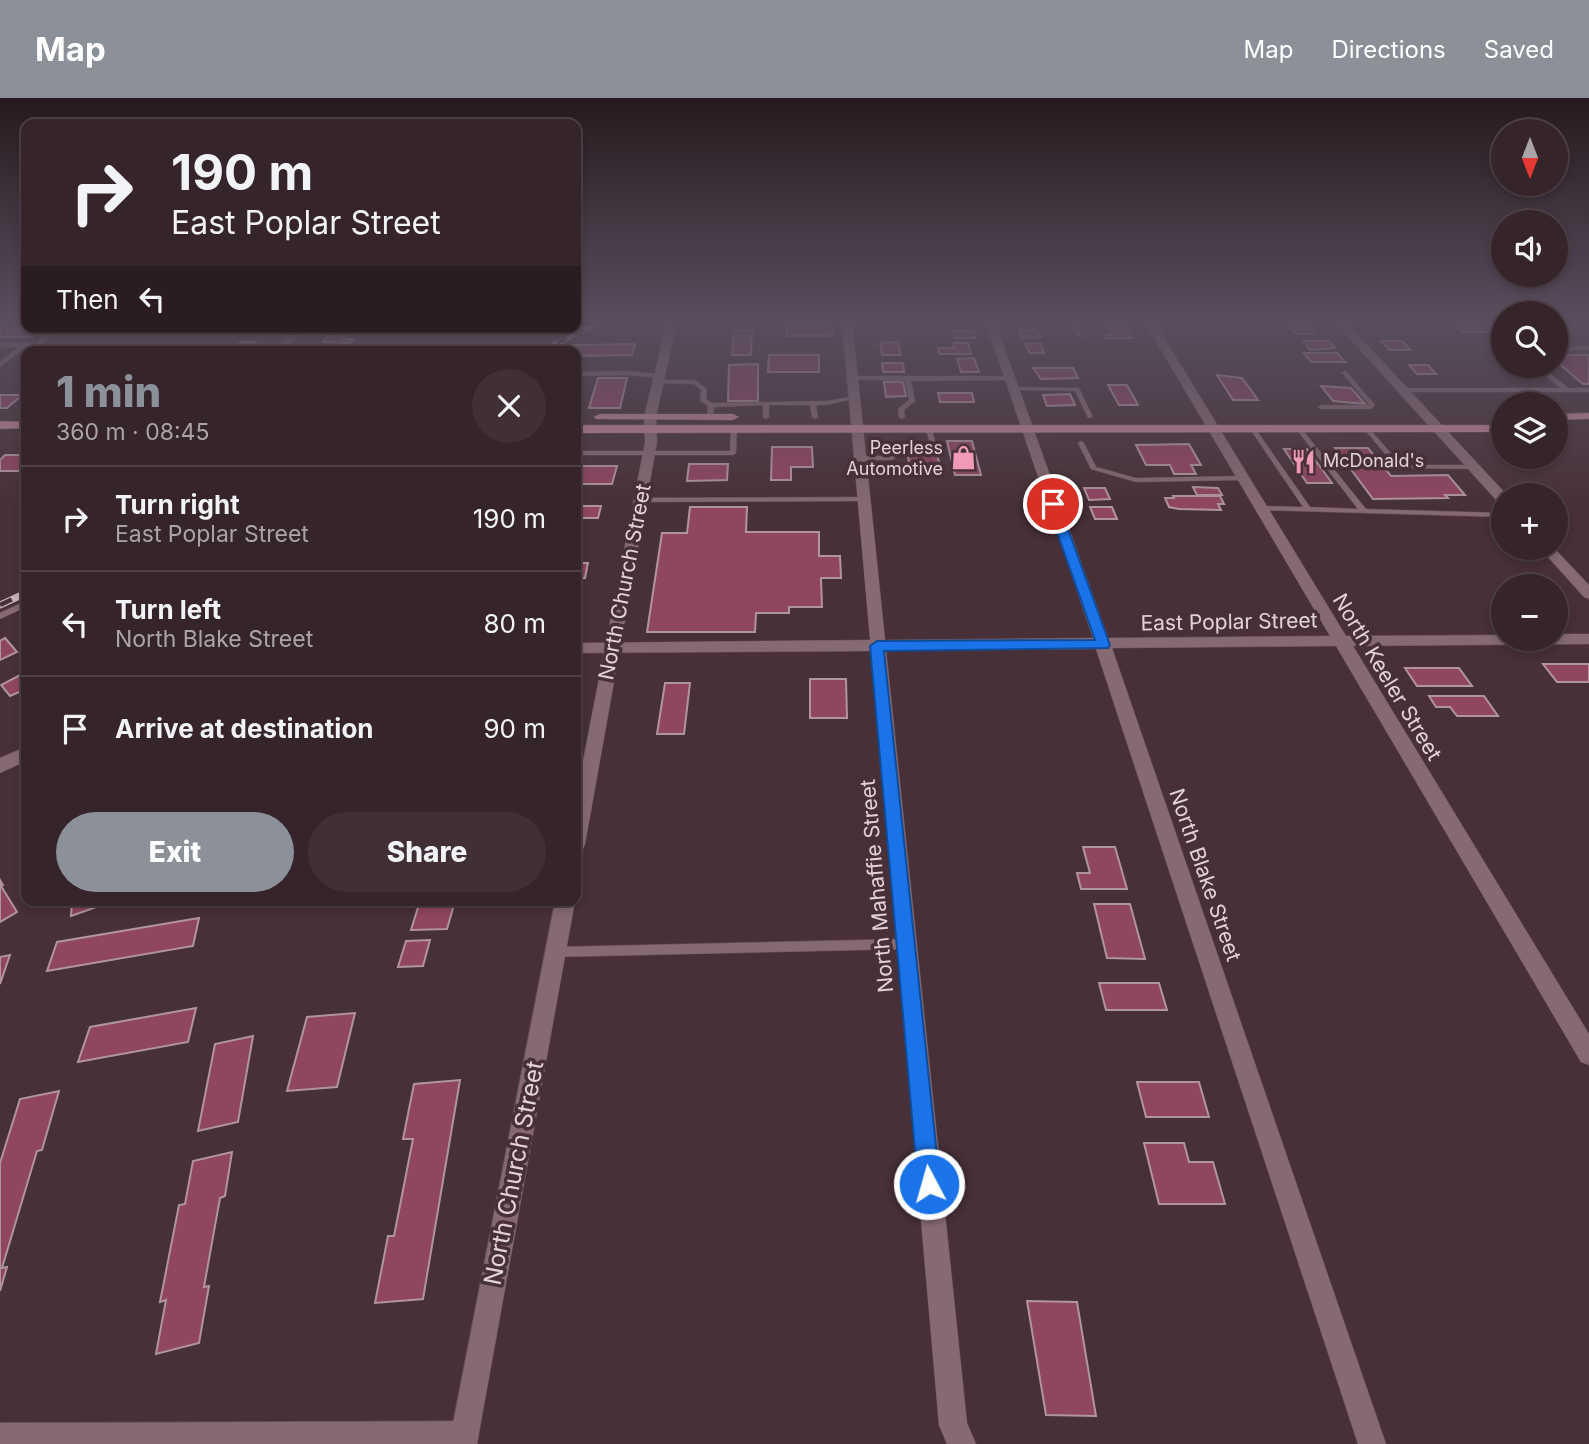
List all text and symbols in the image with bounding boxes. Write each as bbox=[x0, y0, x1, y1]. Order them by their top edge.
text: Map bbox=[35, 29, 106, 69]
text: Map bbox=[1244, 35, 1293, 64]
text: Directions bbox=[1331, 35, 1446, 64]
text: Saved bbox=[1484, 35, 1554, 64]
north arrow bbox=[1491, 119, 1568, 196]
map controls bbox=[1491, 119, 1568, 651]
text: 190 m bbox=[171, 143, 313, 202]
icon: right bbox=[56, 147, 147, 238]
text: East Poplar Street bbox=[171, 203, 441, 242]
button: sound bbox=[1491, 210, 1568, 287]
icon: left bbox=[133, 280, 171, 318]
text: Then bbox=[56, 284, 119, 315]
button: search bbox=[1491, 301, 1568, 378]
text: 1 min bbox=[56, 366, 161, 417]
button: close bbox=[472, 369, 546, 443]
button: layers bbox=[1491, 392, 1568, 469]
text: 360 m · 08:45 bbox=[56, 418, 209, 446]
place label: Peerless Automotive bbox=[846, 437, 943, 479]
shop icon: Peerless Automotive bbox=[949, 444, 977, 472]
restaurant icon: McDonald's bbox=[1289, 447, 1317, 475]
place label: McDonald's bbox=[1323, 450, 1424, 471]
pin bbox=[1023, 474, 1083, 534]
street label: North Church Street bbox=[593, 482, 656, 682]
button: + bbox=[1491, 483, 1568, 560]
icon: arrive bbox=[1034, 485, 1072, 523]
text: Turn right bbox=[115, 489, 240, 520]
icon: right bbox=[56, 500, 94, 538]
text: 190 m bbox=[473, 503, 546, 534]
text: East Poplar Street bbox=[115, 520, 309, 548]
button: − bbox=[1491, 574, 1568, 651]
street label: North Keeler Street bbox=[1328, 589, 1447, 765]
text: Turn left bbox=[115, 594, 221, 625]
icon: left bbox=[56, 605, 94, 643]
street label: East Poplar Street bbox=[1140, 607, 1318, 636]
text: 80 m bbox=[483, 608, 546, 639]
text: North Blake Street bbox=[115, 625, 313, 653]
icon: arrive bbox=[56, 710, 94, 748]
text: Arrive at destination bbox=[115, 713, 374, 744]
text: 90 m bbox=[483, 713, 546, 744]
street label: North Mahaffie Street bbox=[855, 778, 898, 994]
street label: North Blake Street bbox=[1164, 785, 1247, 965]
button: Exit bbox=[56, 812, 294, 892]
button: Share bbox=[308, 812, 546, 892]
street label: North Church Street bbox=[478, 1058, 549, 1287]
position arrow bbox=[892, 1147, 966, 1221]

